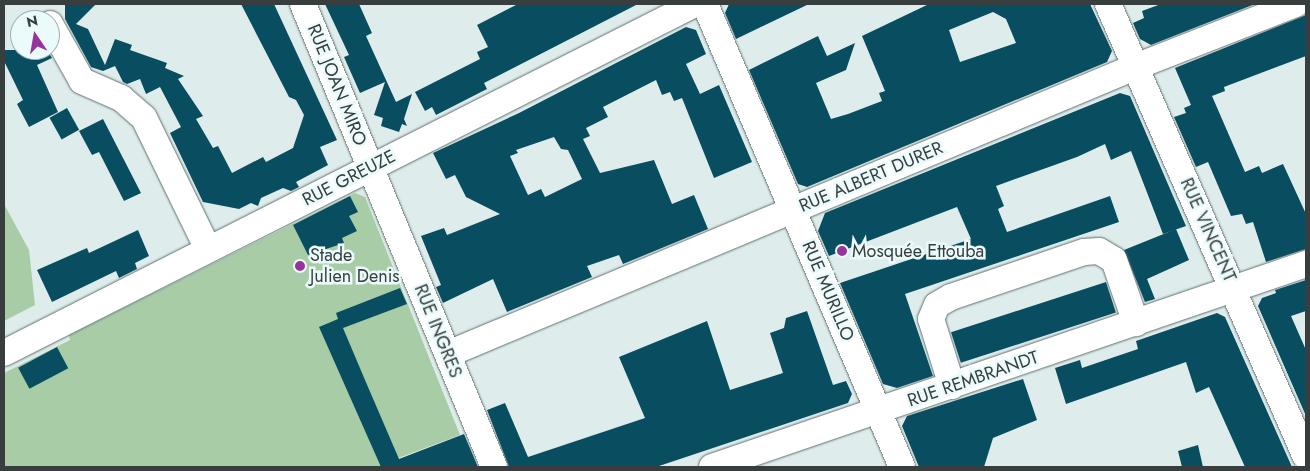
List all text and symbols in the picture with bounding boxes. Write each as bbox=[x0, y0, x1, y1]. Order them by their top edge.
north arrow bbox=[10, 10, 60, 60]
text: N bbox=[25, 10, 40, 32]
street label: RUE JOAN MIRO bbox=[303, 21, 371, 149]
street label: RUE ALBERT DURER bbox=[796, 137, 946, 217]
street label: RUE GREUZE bbox=[299, 145, 399, 211]
street label: RUE VINCENT bbox=[1175, 175, 1241, 285]
street label: RUE MURILLO bbox=[797, 238, 859, 344]
place label: Mosquée Ettouba bbox=[852, 240, 984, 262]
place label: Stade Julien Denis bbox=[310, 245, 400, 288]
marker: Mosquée Ettouba bbox=[836, 245, 848, 257]
marker: Stade Julien Denis bbox=[294, 260, 306, 272]
street label: RUE INGRES bbox=[409, 281, 467, 381]
street label: RUE REMBRANDT bbox=[905, 346, 1041, 412]

